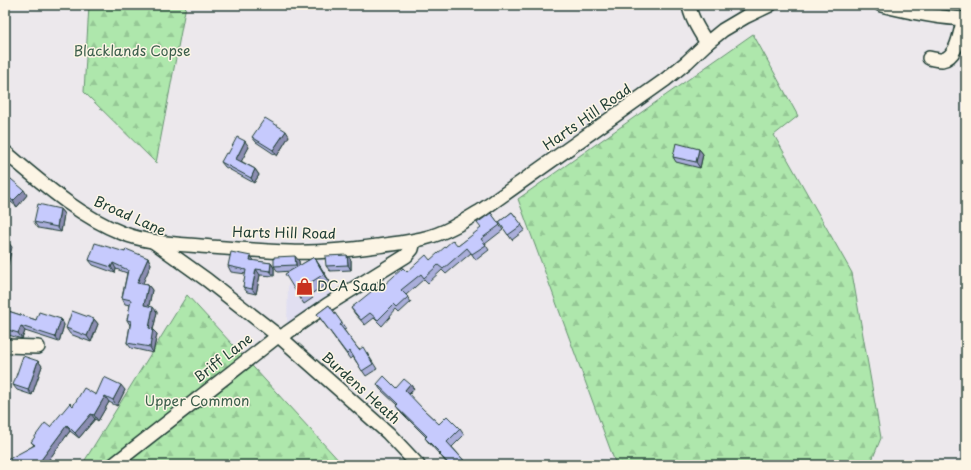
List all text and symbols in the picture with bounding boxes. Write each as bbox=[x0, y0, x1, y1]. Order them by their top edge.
park label: Blacklands Copse bbox=[74, 40, 190, 61]
street label: Harts Hill Road bbox=[538, 78, 635, 155]
street label: Broad Lane bbox=[91, 190, 170, 241]
street label: Harts Hill Road bbox=[232, 221, 336, 244]
place label: DCA Saab bbox=[317, 275, 386, 296]
shop icon: DCA Saab bbox=[294, 276, 314, 296]
street label: Briff Lane bbox=[189, 328, 256, 387]
street label: Burdens Heath bbox=[317, 347, 405, 429]
park label: Upper Common bbox=[145, 390, 250, 411]

